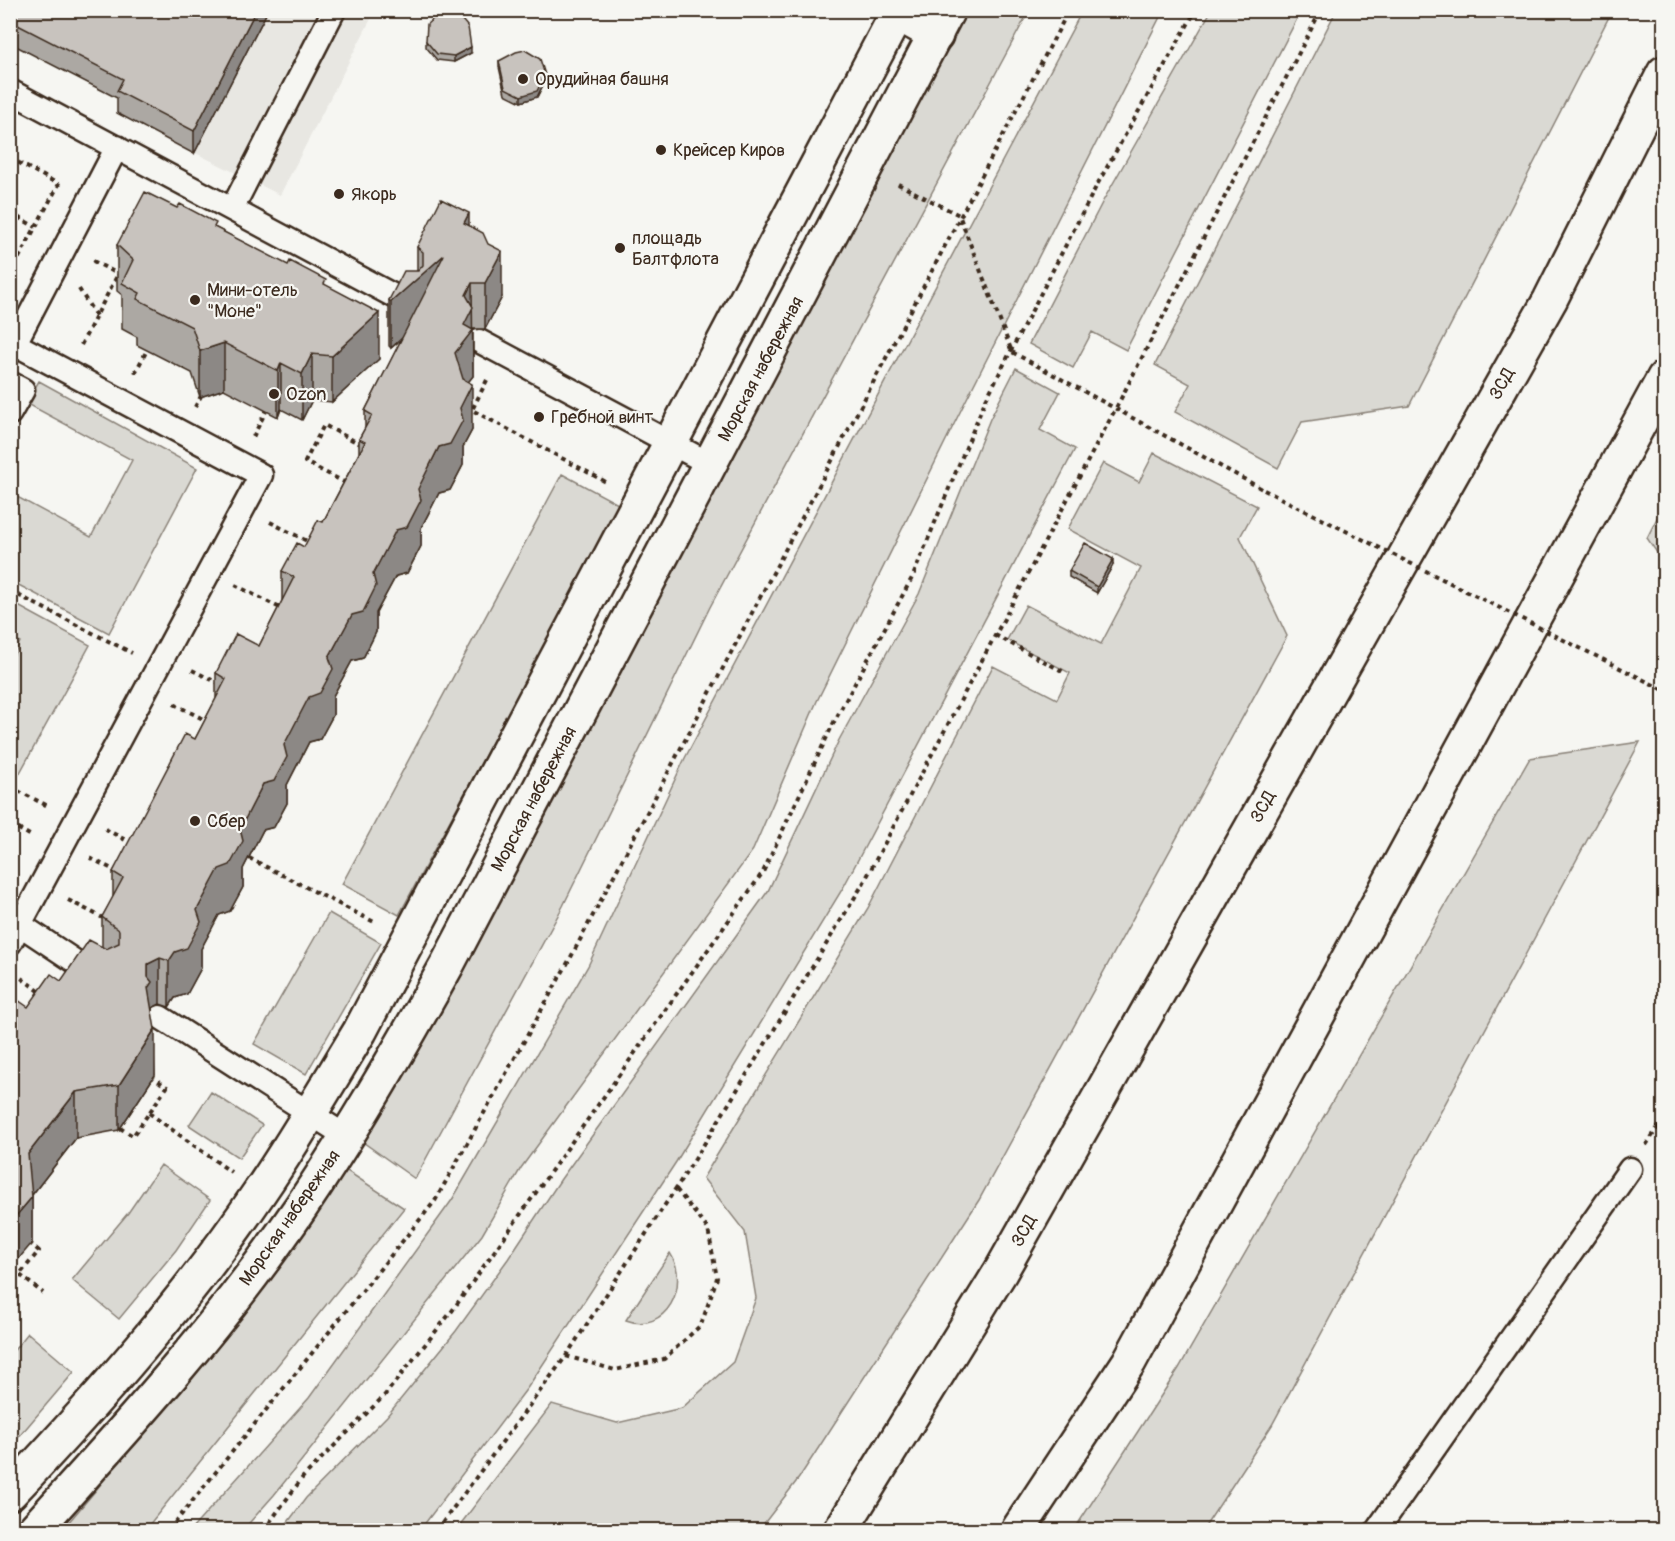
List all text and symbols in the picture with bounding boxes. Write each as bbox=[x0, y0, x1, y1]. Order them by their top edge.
place label: Орудийная башня bbox=[535, 68, 669, 91]
marker: Орудийная башня bbox=[516, 72, 530, 86]
place label: Крейсер Киров bbox=[673, 139, 785, 162]
marker: Крейсер Киров bbox=[654, 143, 668, 157]
place label: Якорь bbox=[351, 183, 397, 206]
marker: Якорь bbox=[332, 187, 346, 201]
place label: площадь Балтфлота bbox=[632, 227, 719, 271]
marker: площадь Балтфлота bbox=[613, 241, 627, 255]
place label: Мини-отель "Моне" bbox=[207, 279, 298, 323]
marker: Мини-отель "Моне" bbox=[188, 293, 202, 307]
street label: Морская набережная bbox=[713, 293, 809, 445]
street label: ЗСД bbox=[1484, 364, 1520, 404]
place label: Ozon bbox=[286, 383, 326, 406]
marker: Ozon bbox=[267, 387, 281, 401]
place label: Гребной винт bbox=[551, 406, 653, 429]
marker: Гребной винт bbox=[532, 410, 546, 424]
street label: Морская набережная bbox=[486, 723, 582, 875]
street label: ЗСД bbox=[1245, 787, 1281, 827]
place label: Сбер bbox=[207, 810, 246, 833]
marker: Сбер bbox=[188, 814, 202, 828]
street label: Морская набережная bbox=[234, 1145, 346, 1291]
street label: ЗСД bbox=[1006, 1211, 1042, 1251]

